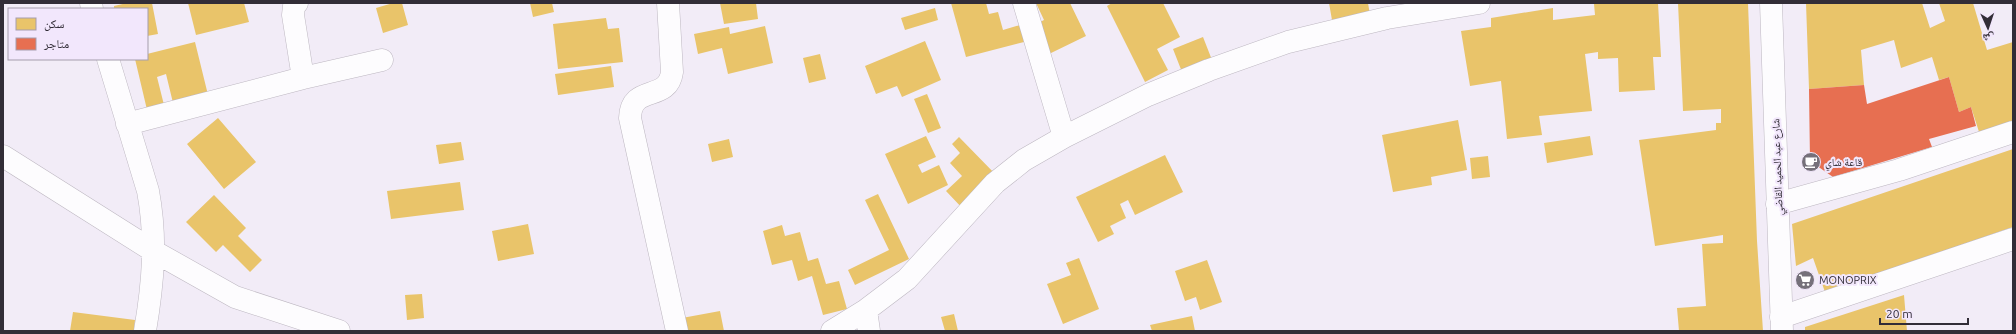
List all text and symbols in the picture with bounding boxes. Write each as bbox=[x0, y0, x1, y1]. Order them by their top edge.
legend bbox=[8, 8, 148, 60]
north arrow bbox=[1968, 8, 2008, 48]
text: سكن bbox=[44, 17, 65, 31]
text: ش bbox=[1982, 30, 1995, 44]
text: متاجر bbox=[43, 37, 69, 51]
street label: شارع عبد الحميد القاضي bbox=[1769, 118, 1787, 216]
cafe icon: قاعة شاي bbox=[1800, 151, 1822, 173]
place label: قاعة شاي bbox=[1825, 156, 1863, 171]
supermarket icon: MONOPRIX bbox=[1794, 269, 1816, 291]
place label: MONOPRIX bbox=[1819, 274, 1877, 286]
scale bar bbox=[1880, 300, 1968, 326]
text: 20 m bbox=[1886, 307, 1913, 320]

